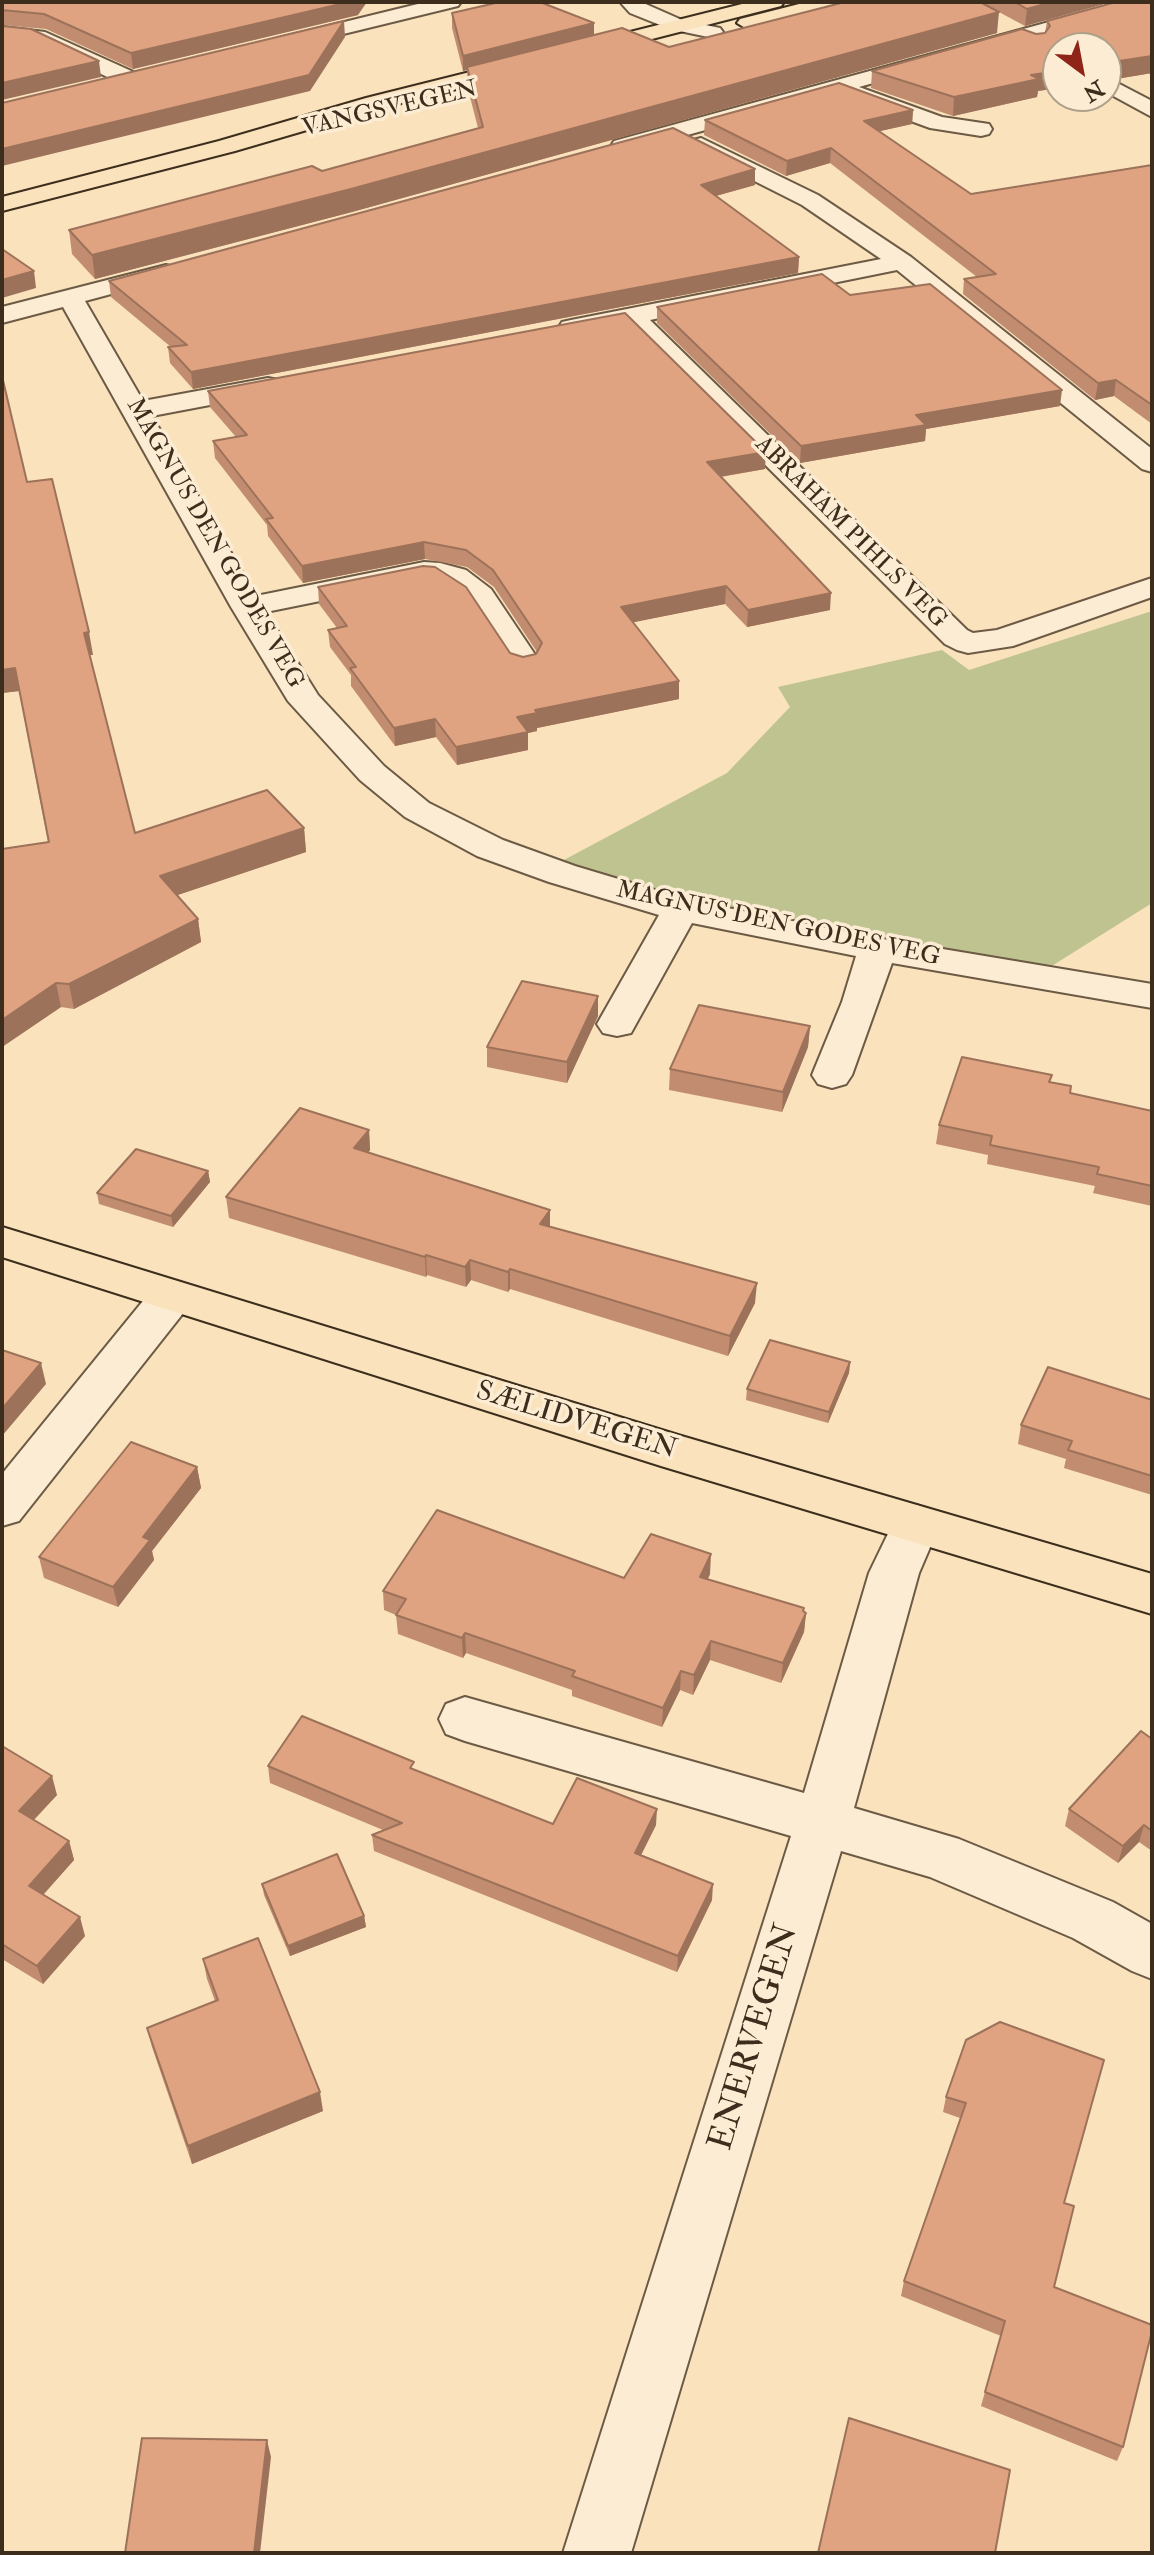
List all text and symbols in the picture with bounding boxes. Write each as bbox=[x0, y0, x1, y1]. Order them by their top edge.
north arrow bbox=[1042, 32, 1122, 112]
text: N bbox=[1078, 74, 1109, 108]
street label: VANGSVEGEN bbox=[300, 76, 480, 144]
street label: MAGNUS DEN GODES VEG bbox=[119, 394, 309, 694]
street label: ABRAHAM PIHLS VEG bbox=[748, 431, 952, 635]
street label: MAGNUS DEN GODES VEG bbox=[614, 877, 942, 973]
street label: SÆLIDVEGEN bbox=[472, 1376, 680, 1468]
street label: ENERVEGEN bbox=[702, 1920, 810, 2156]

